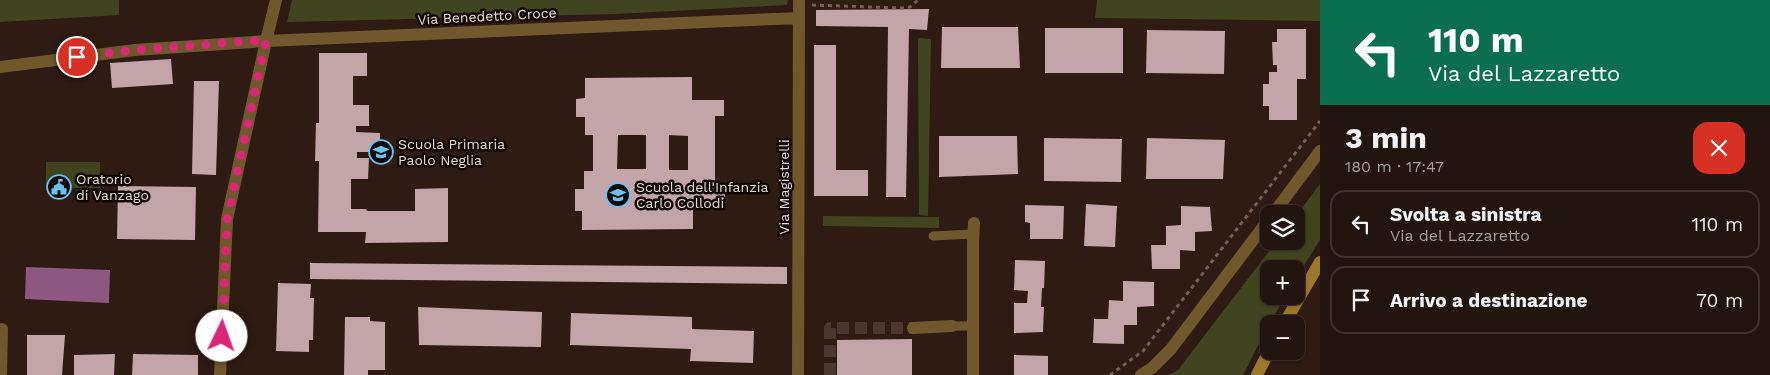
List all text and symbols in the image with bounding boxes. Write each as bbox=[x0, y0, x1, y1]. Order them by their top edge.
street label: Via Benedetto Croce bbox=[417, 4, 557, 28]
text: 110 m bbox=[1428, 19, 1524, 61]
icon: left bbox=[1345, 20, 1410, 85]
pin bbox=[56, 36, 98, 78]
icon: arrive bbox=[63, 43, 91, 71]
text: Via del Lazzaretto bbox=[1428, 61, 1620, 86]
text: 3 min bbox=[1345, 120, 1427, 155]
button: close bbox=[1693, 122, 1745, 174]
place label: Scuola Primaria Paolo Neglia bbox=[398, 136, 505, 168]
school or university icon: Scuola Primaria Paolo Neglia bbox=[368, 139, 394, 165]
street label: Via Magistrelli bbox=[776, 139, 792, 235]
text: 180 m · 17:47 bbox=[1345, 157, 1444, 176]
place label: Oratorio di Vanzago bbox=[76, 171, 149, 203]
public building icon: Oratorio di Vanzago bbox=[46, 174, 72, 200]
place label: Scuola dell'Infanzia Carlo Collodi bbox=[636, 179, 768, 211]
school or university icon: Scuola dell'Infanzia Carlo Collodi bbox=[605, 182, 631, 208]
text: Svolta a sinistra bbox=[1390, 203, 1541, 226]
map controls bbox=[1260, 205, 1305, 360]
button: layers bbox=[1260, 205, 1305, 250]
icon: left bbox=[1347, 210, 1375, 238]
text: 110 m bbox=[1692, 213, 1743, 236]
text: Via del Lazzaretto bbox=[1390, 226, 1530, 245]
button: + bbox=[1260, 260, 1305, 305]
icon: arrive bbox=[1347, 286, 1375, 314]
text: Arrivo a destinazione bbox=[1390, 289, 1587, 312]
text: 70 m bbox=[1696, 289, 1743, 312]
position arrow bbox=[195, 309, 247, 361]
button: − bbox=[1260, 315, 1305, 360]

